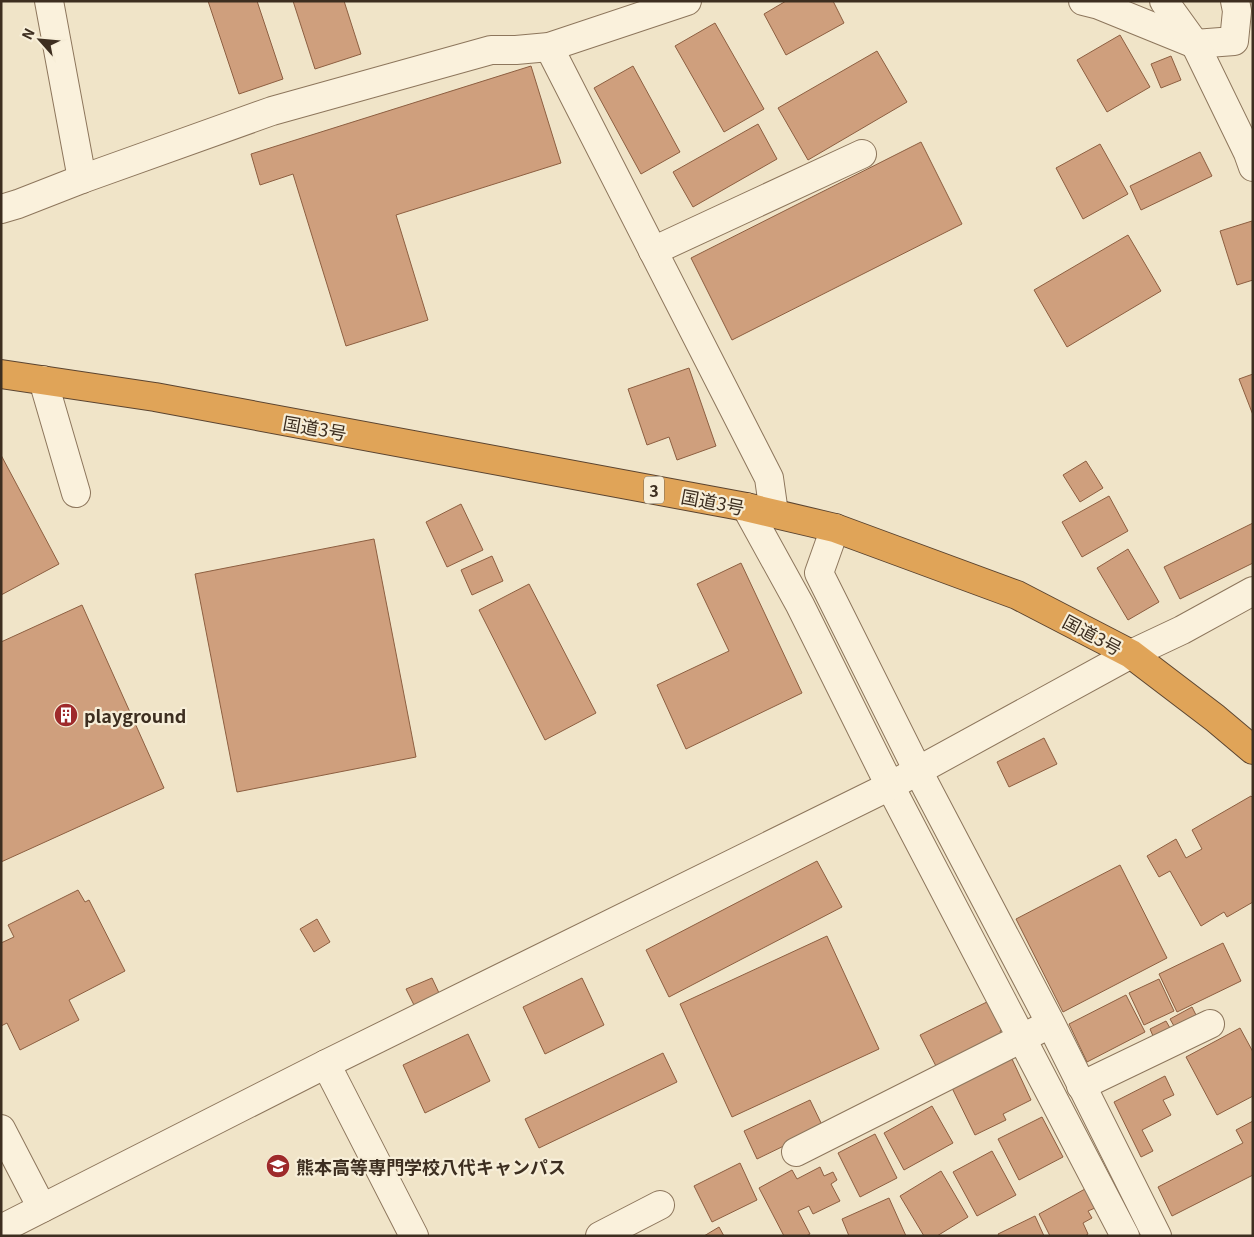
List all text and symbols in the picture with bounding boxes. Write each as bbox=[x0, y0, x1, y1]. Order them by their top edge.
north arrow bbox=[15, 15, 65, 65]
text: N bbox=[16, 24, 39, 43]
street label: 国道3号 bbox=[281, 409, 349, 445]
road number: 3 bbox=[644, 476, 664, 504]
street label: 国道3号 bbox=[679, 482, 747, 520]
street label: 国道3号 bbox=[1059, 607, 1127, 661]
building icon: playground bbox=[53, 702, 79, 728]
place label: playground bbox=[84, 702, 186, 728]
school or university icon: 熊本高等専門学校八代キャンパス bbox=[265, 1153, 291, 1179]
place label: 熊本高等専門学校八代キャンパス bbox=[296, 1153, 566, 1179]

